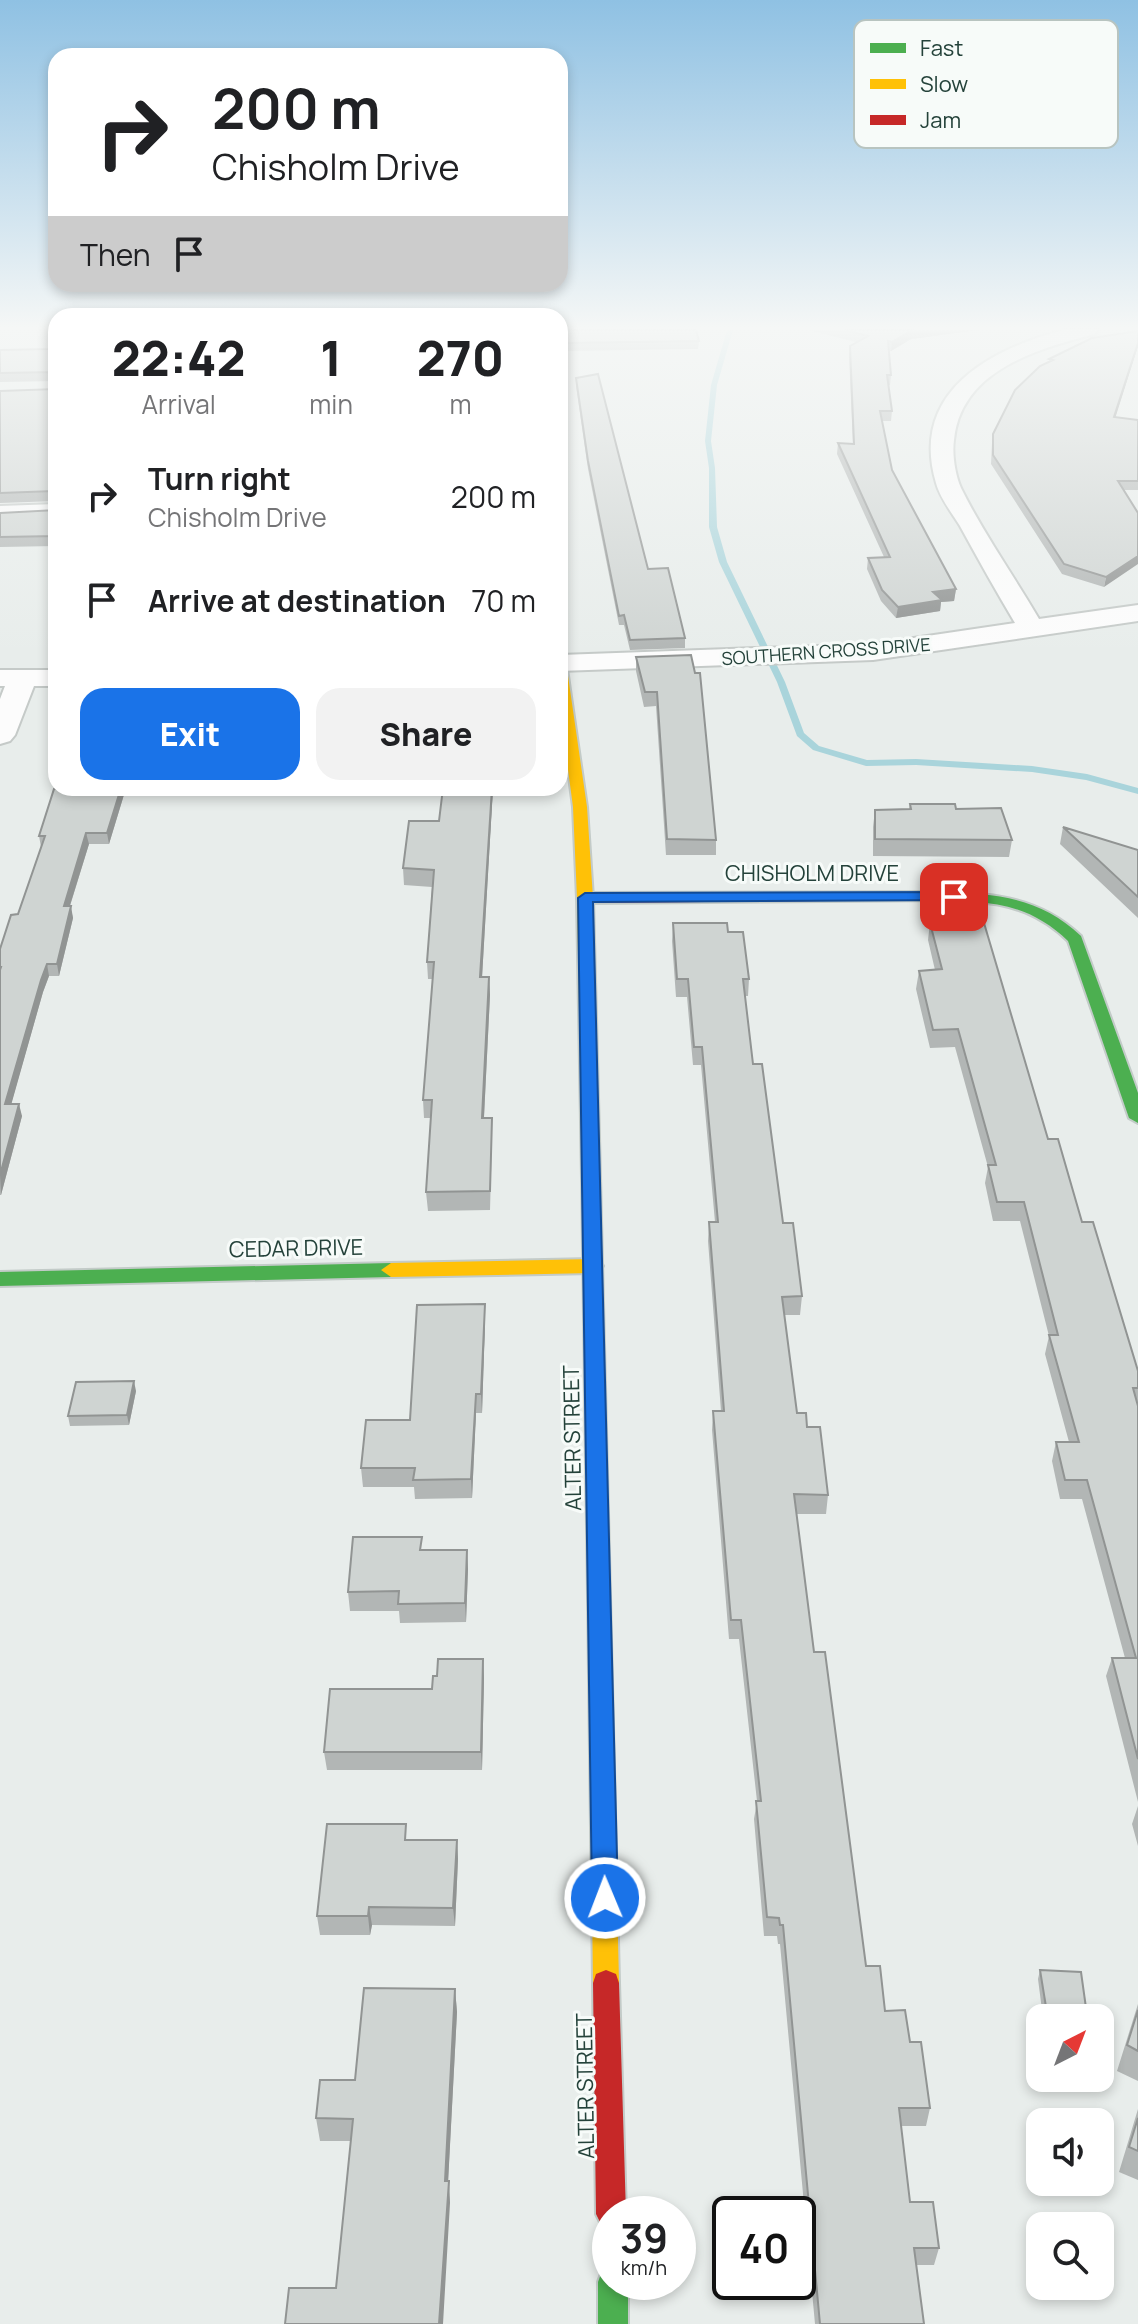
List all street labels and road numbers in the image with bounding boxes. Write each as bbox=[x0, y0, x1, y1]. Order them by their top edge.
street label: SOUTHERN CROSS DRIVE bbox=[721, 632, 931, 670]
street label: CHISHOLM DRIVE bbox=[725, 858, 899, 888]
street label: CEDAR DRIVE bbox=[229, 1232, 363, 1264]
street label: ALTER STREET bbox=[556, 1365, 588, 1511]
street label: ALTER STREET bbox=[569, 2013, 601, 2159]

